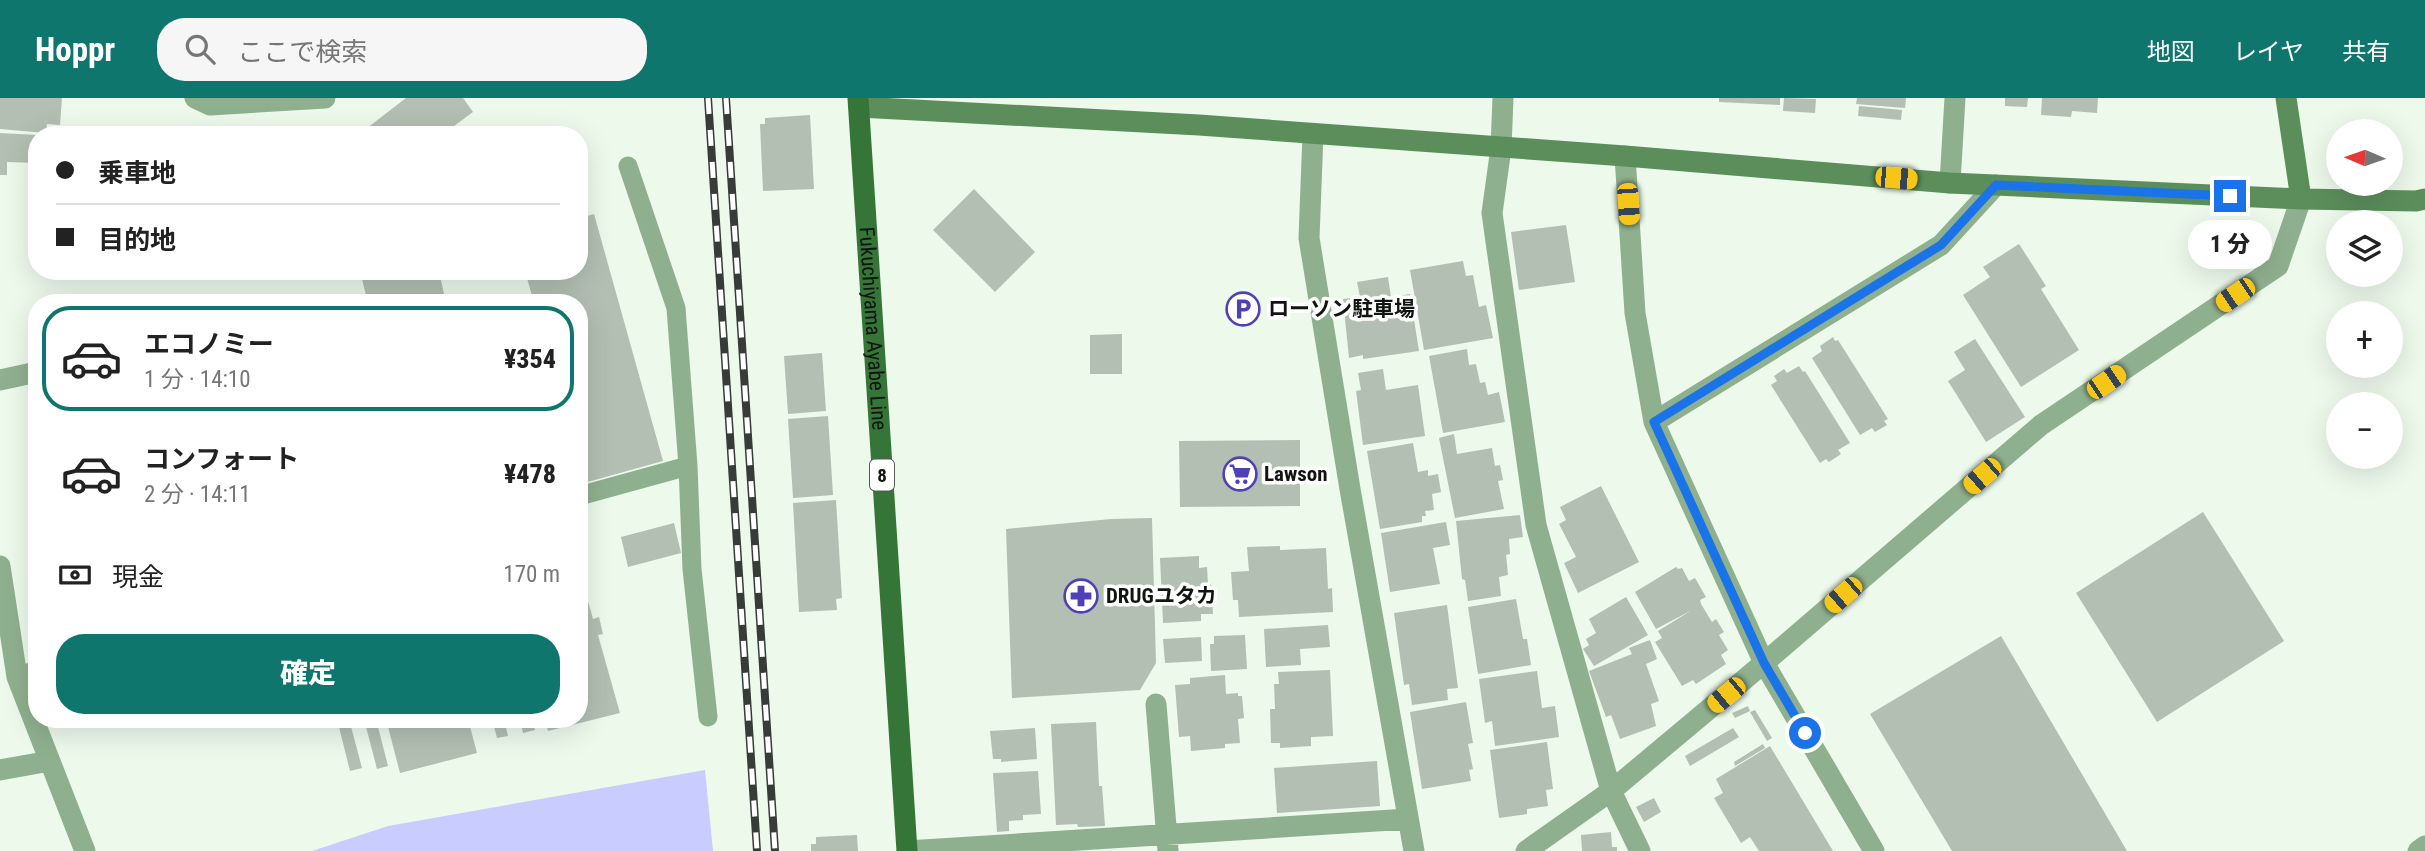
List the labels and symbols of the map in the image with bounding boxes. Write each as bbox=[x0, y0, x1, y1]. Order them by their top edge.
north arrow bbox=[2326, 119, 2403, 196]
car bbox=[1875, 166, 1918, 190]
route end bbox=[2214, 180, 2246, 212]
car bbox=[1617, 182, 1640, 226]
callout: 1 分 bbox=[2188, 220, 2272, 270]
street label: Fukuchiyama Ayabe Line bbox=[854, 226, 892, 431]
car bbox=[2212, 275, 2259, 315]
parking icon: ローソン駐車場 bbox=[1224, 290, 1262, 328]
place label: ローソン駐車場 bbox=[1268, 297, 1415, 321]
car bbox=[2083, 362, 2130, 402]
car bbox=[1960, 454, 2005, 498]
supermarket icon: Lawson bbox=[1221, 455, 1259, 493]
road number: 8 bbox=[870, 460, 894, 490]
place label: Lawson bbox=[1264, 462, 1328, 486]
car bbox=[1821, 573, 1866, 617]
pharmacy icon: DRUGユタカ bbox=[1062, 577, 1100, 615]
place label: DRUGユタカ bbox=[1106, 584, 1217, 608]
car bbox=[1704, 673, 1749, 717]
route start bbox=[1789, 717, 1821, 749]

